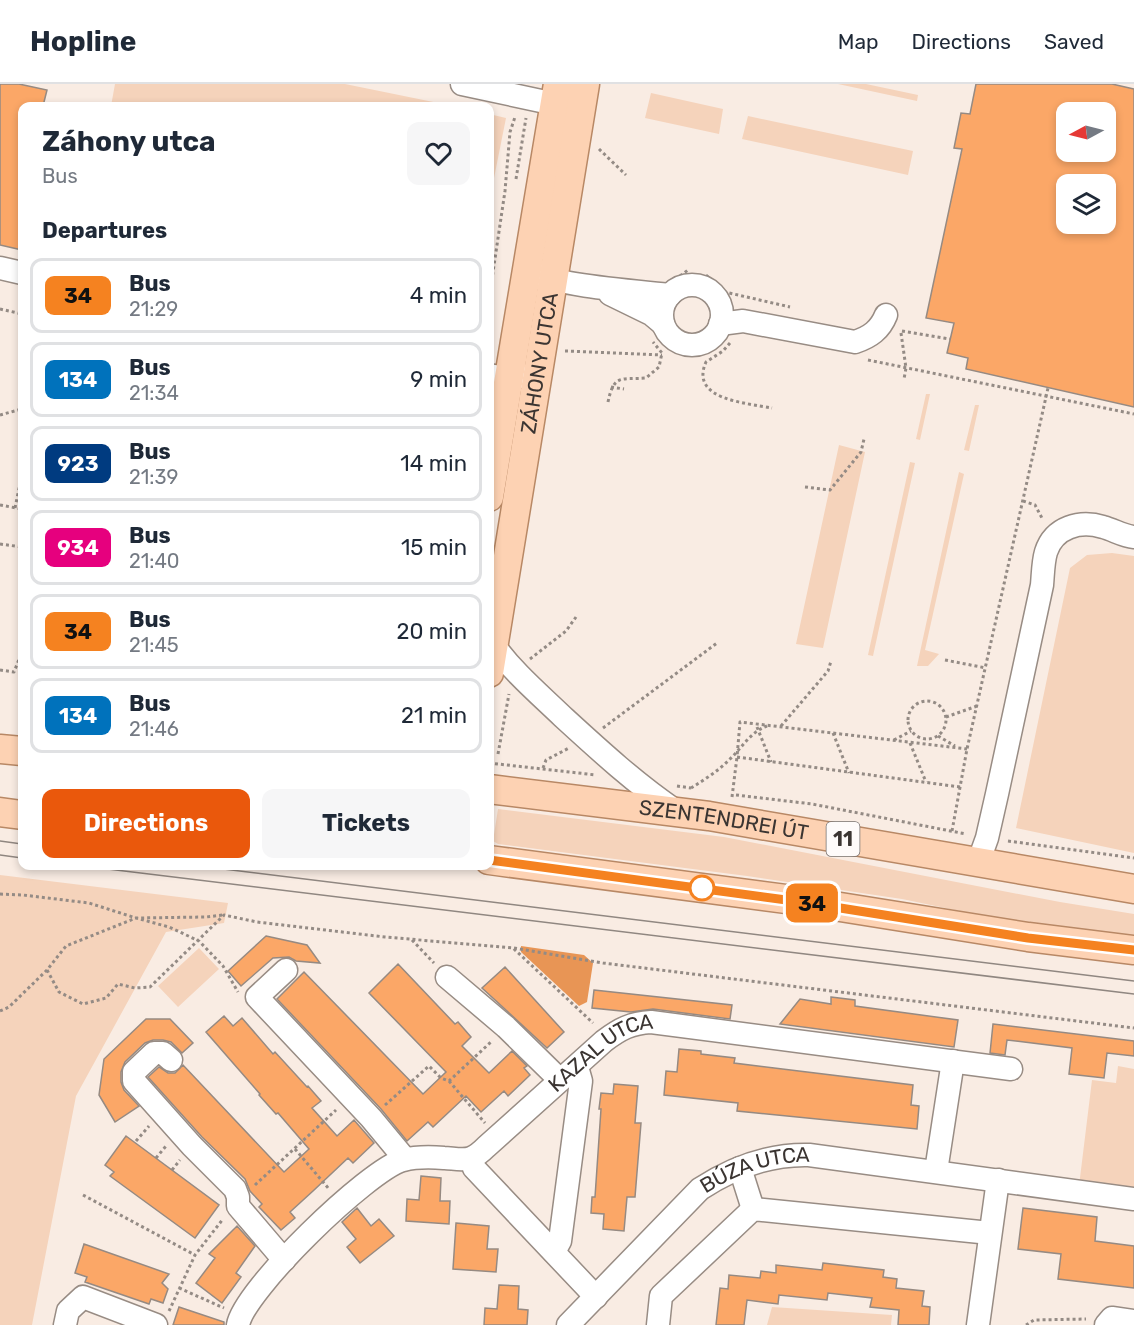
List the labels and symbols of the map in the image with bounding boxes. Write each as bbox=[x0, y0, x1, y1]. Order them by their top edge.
north arrow bbox=[1056, 102, 1116, 162]
street label: ZÁHONY UTCA bbox=[515, 290, 563, 436]
street label: SZENTENDREI ÚT bbox=[638, 795, 811, 845]
road number: 11 bbox=[826, 822, 860, 856]
unlabelled marker bbox=[689, 875, 715, 901]
line badge: 34 bbox=[785, 884, 839, 922]
street label: KAZAL UTCA bbox=[543, 1009, 654, 1097]
street label: BÚZA UTCA bbox=[695, 1142, 810, 1198]

